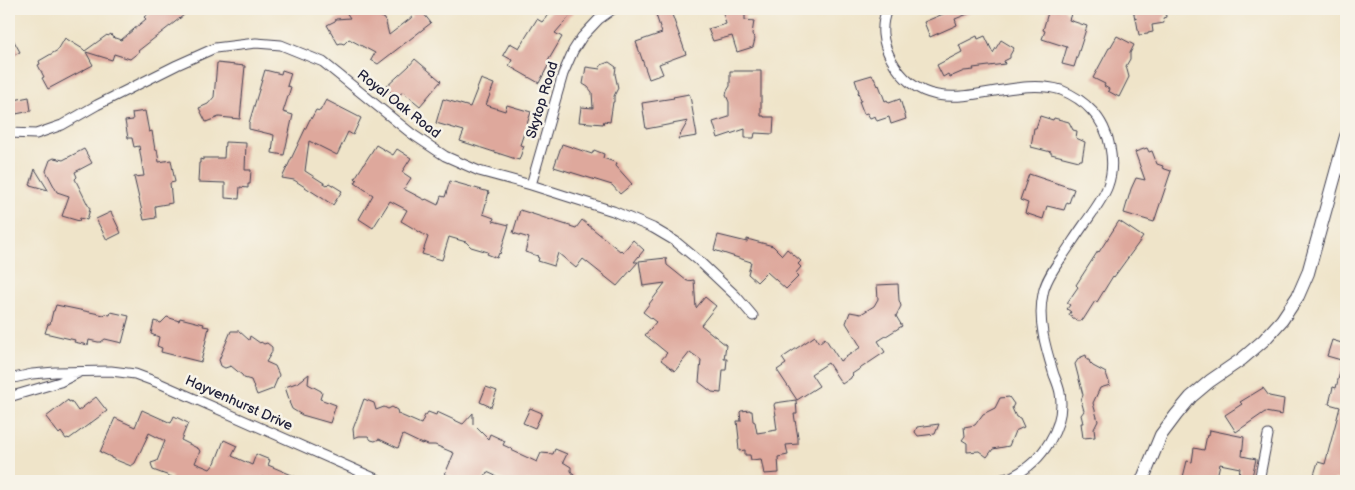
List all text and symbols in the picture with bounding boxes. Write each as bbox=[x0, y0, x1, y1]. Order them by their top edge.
street label: Skytop Road bbox=[522, 59, 562, 141]
street label: Royal Oak Road bbox=[354, 66, 444, 142]
street label: Hayvenhurst Drive bbox=[183, 372, 295, 434]

